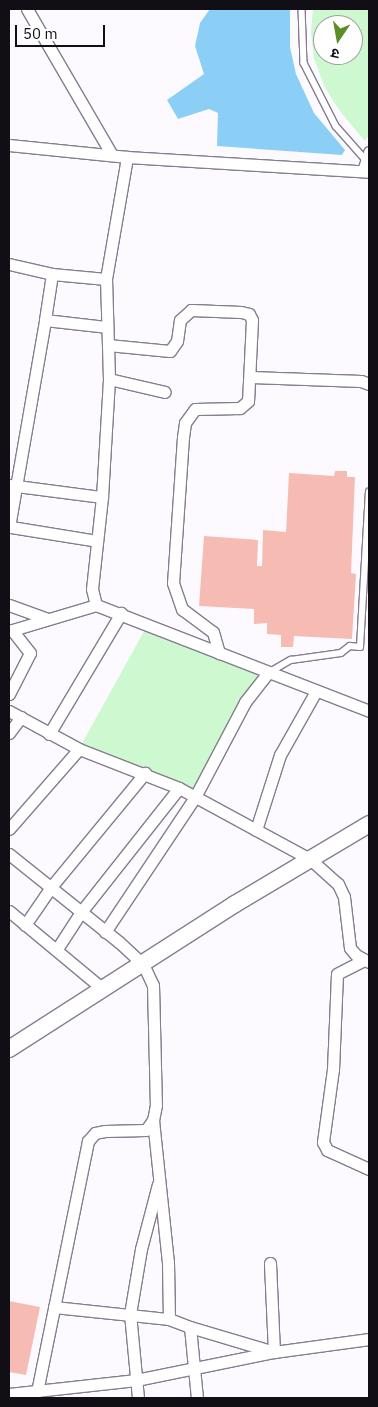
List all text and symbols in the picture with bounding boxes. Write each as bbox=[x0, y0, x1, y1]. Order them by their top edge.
scale bar bbox=[18, 15, 108, 47]
north arrow bbox=[313, 15, 363, 65]
text: 50 m bbox=[23, 24, 58, 43]
text: उ bbox=[329, 44, 341, 63]

